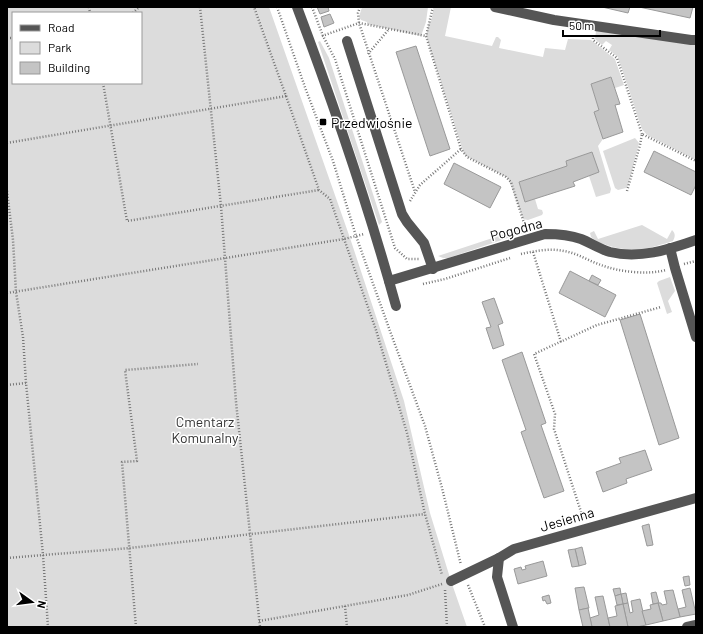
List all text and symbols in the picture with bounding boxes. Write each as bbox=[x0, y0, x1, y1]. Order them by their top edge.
legend bbox=[12, 12, 142, 84]
scale bar bbox=[563, 12, 660, 38]
text: 50 m bbox=[569, 18, 594, 32]
text: Road bbox=[48, 20, 75, 34]
text: Park bbox=[48, 40, 72, 54]
text: Building bbox=[48, 60, 90, 74]
place label: Przedwiośnie bbox=[331, 114, 412, 131]
marker: Przedwiośnie bbox=[318, 117, 328, 127]
street label: Pogodna bbox=[488, 214, 544, 244]
park label: Cmentarz Komunalny bbox=[172, 413, 239, 446]
street label: Jesienna bbox=[538, 503, 596, 535]
north arrow bbox=[12, 582, 52, 622]
text: N bbox=[35, 599, 49, 610]

